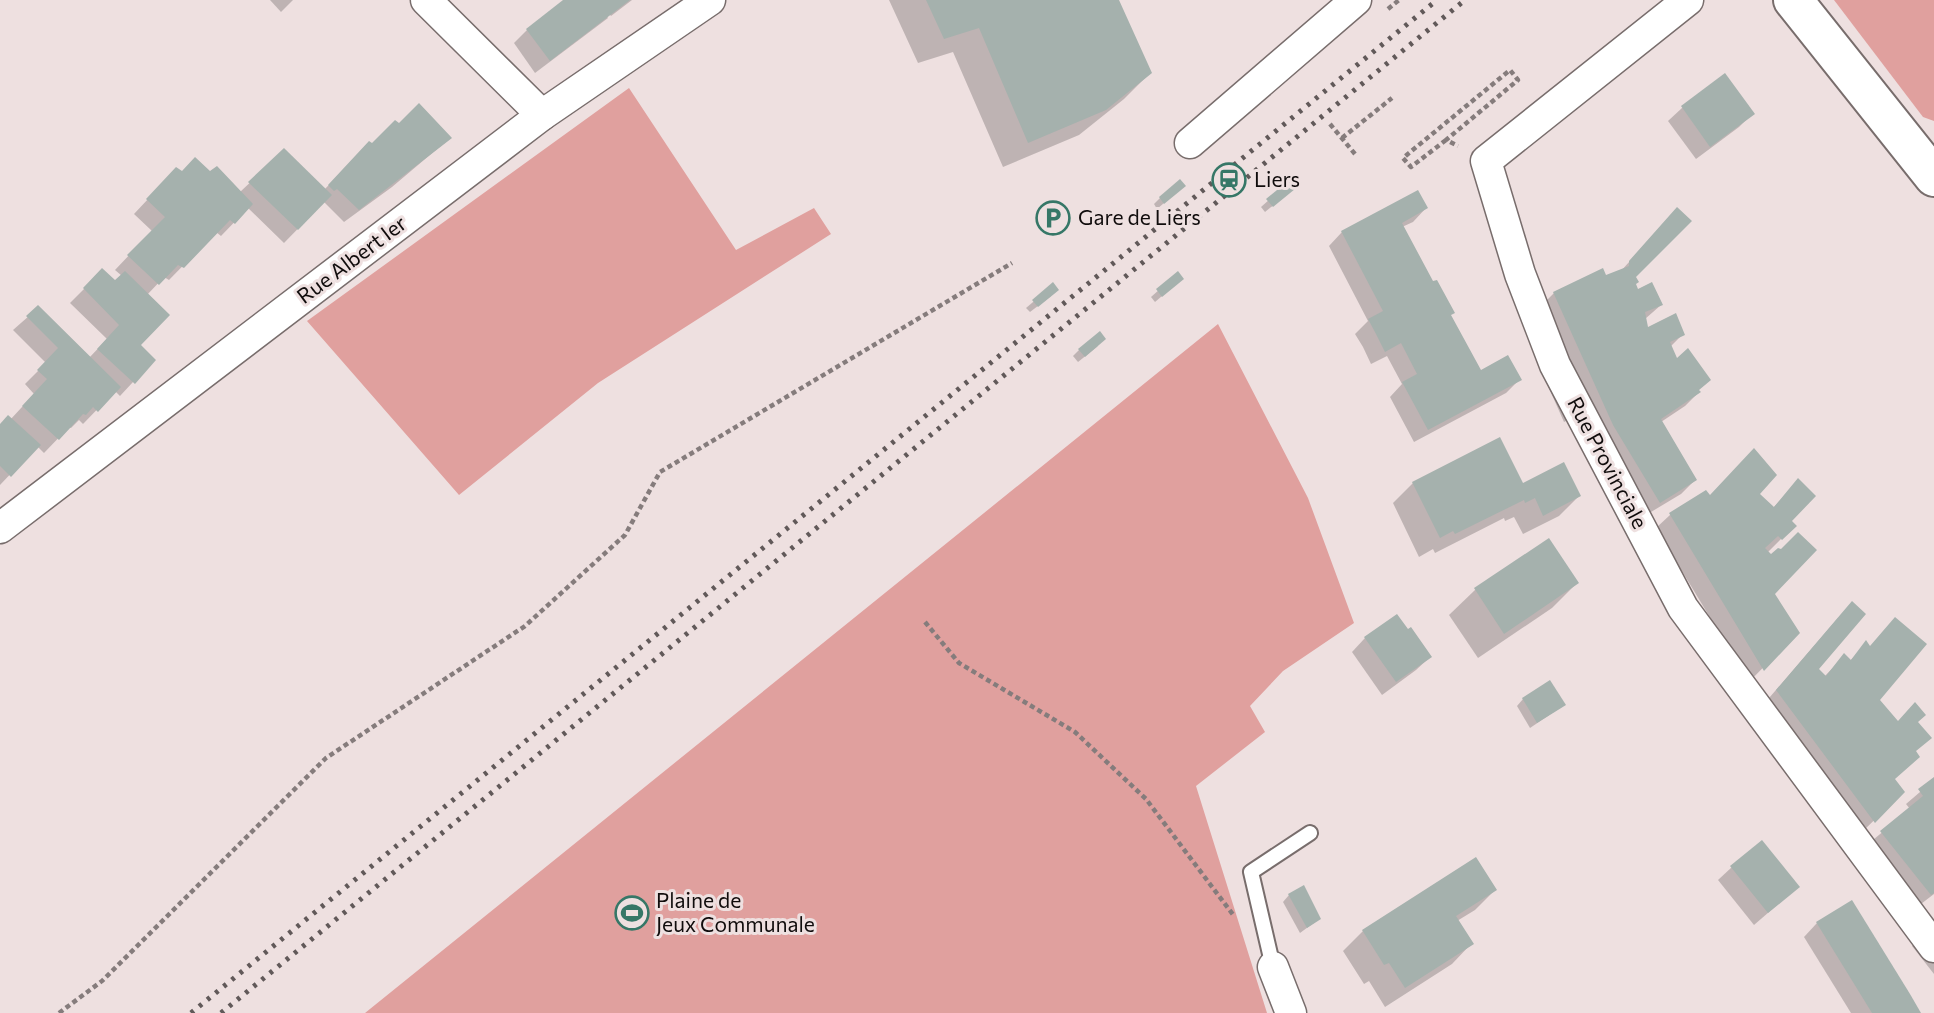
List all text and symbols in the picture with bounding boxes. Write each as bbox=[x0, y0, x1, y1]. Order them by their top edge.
station icon: Liers bbox=[1210, 161, 1248, 199]
place label: Liers bbox=[1254, 166, 1300, 191]
parking icon: Gare de Liers bbox=[1034, 199, 1072, 237]
place label: Gare de Liers bbox=[1078, 204, 1201, 229]
street label: Rue Albert Ier bbox=[291, 210, 411, 308]
street label: Rue Provinciale bbox=[1563, 392, 1654, 532]
place label: Plaine de Jeux Communale bbox=[656, 887, 815, 936]
sports icon: Plaine de Jeux Communale bbox=[613, 894, 651, 932]

